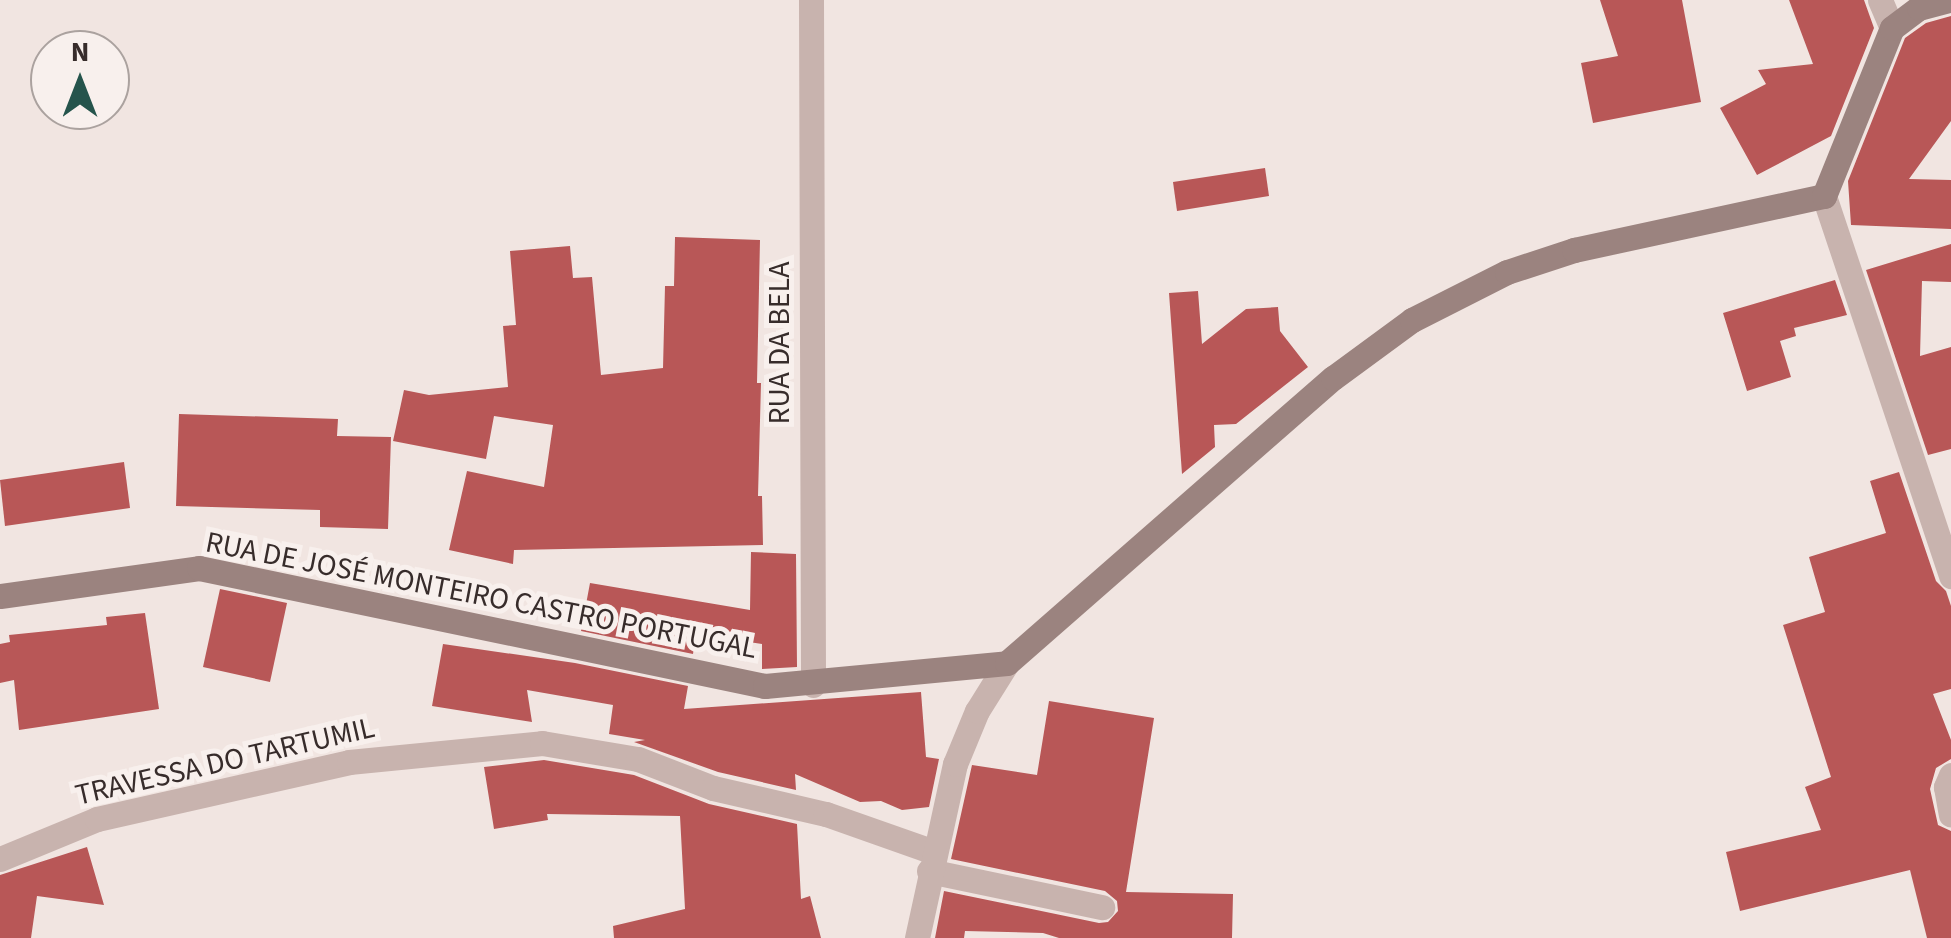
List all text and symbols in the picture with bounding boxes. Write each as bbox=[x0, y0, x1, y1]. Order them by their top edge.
north arrow bbox=[30, 30, 130, 130]
text: N bbox=[71, 32, 89, 72]
street label: RUA DA BELA bbox=[762, 261, 798, 425]
street label: RUA DE JOSÉ MONTEIRO CASTRO PORTUGAL bbox=[202, 525, 760, 667]
street label: TRAVESSA DO TARTUMIL bbox=[72, 710, 378, 814]

